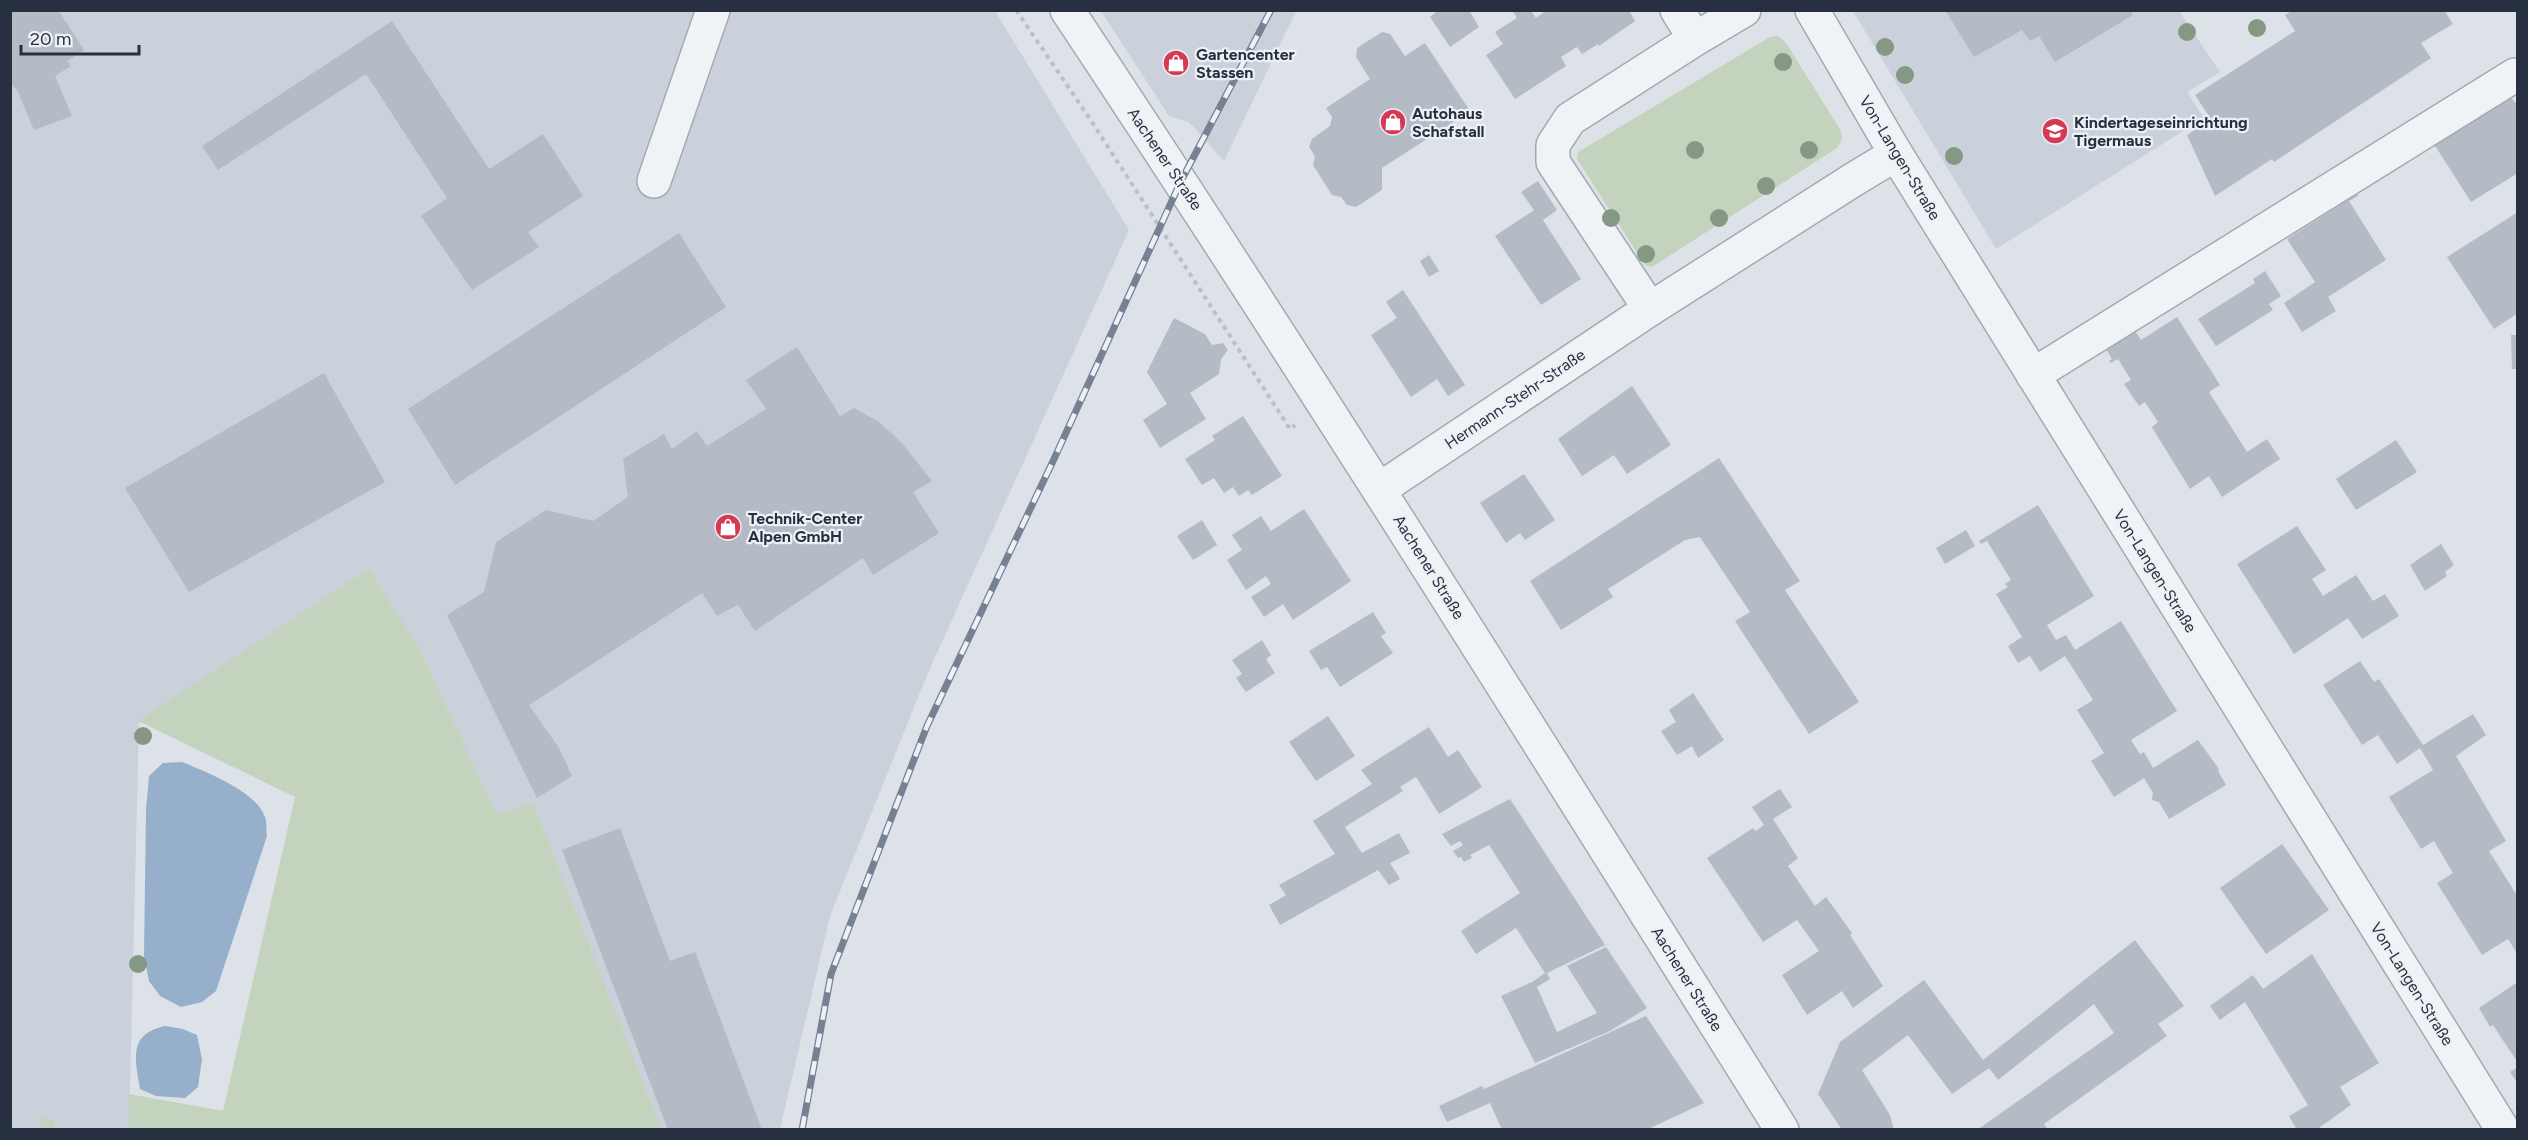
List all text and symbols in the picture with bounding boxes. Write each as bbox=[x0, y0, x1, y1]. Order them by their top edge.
scale bar bbox=[21, 18, 140, 56]
text: 20 m bbox=[30, 28, 71, 50]
place label: Gartencenter Stassen bbox=[1196, 45, 1295, 82]
shop icon: Gartencenter Stassen bbox=[1161, 48, 1191, 78]
street label: Von-Langen-Straße bbox=[1855, 92, 1945, 224]
street label: Aachener Straße bbox=[1124, 104, 1206, 214]
place label: Autohaus Schafstall bbox=[1412, 104, 1485, 141]
shop icon: Autohaus Schafstall bbox=[1378, 107, 1408, 137]
place label: Kindertageseinrichtung Tigermaus bbox=[2074, 113, 2248, 150]
school or university icon: Kindertageseinrichtung Tigermaus bbox=[2040, 116, 2070, 146]
street label: Hermann-Stehr-Straße bbox=[1441, 345, 1589, 453]
street label: Von-Langen-Straße bbox=[2109, 506, 2201, 636]
place label: Technik-Center Alpen GmbH bbox=[748, 509, 862, 546]
street label: Aachener Straße bbox=[1389, 511, 1469, 623]
shop icon: Technik-Center Alpen GmbH bbox=[713, 512, 743, 542]
street label: Von-Langen-Straße bbox=[2366, 919, 2458, 1049]
street label: Aachener Straße bbox=[1647, 923, 1727, 1035]

